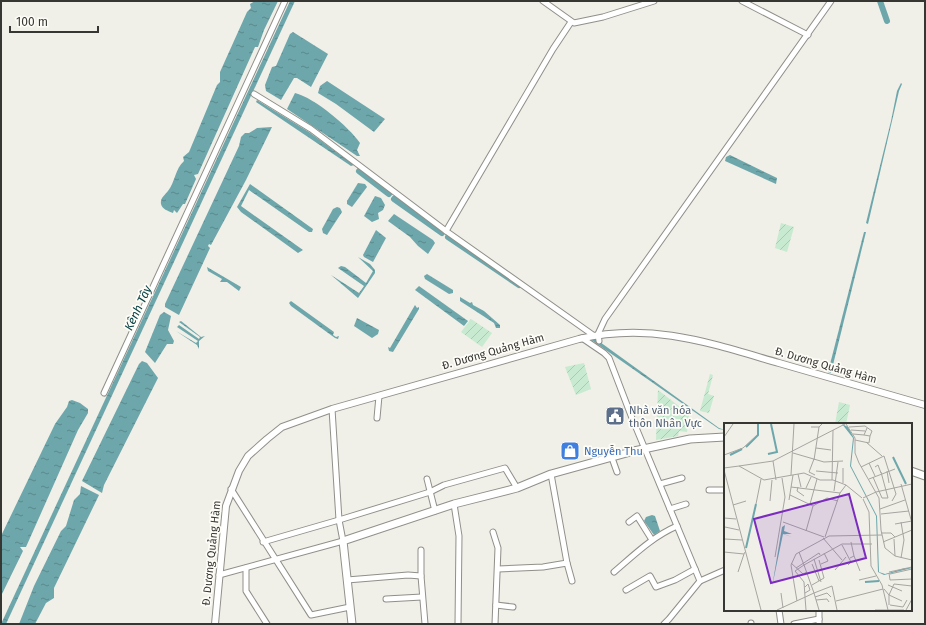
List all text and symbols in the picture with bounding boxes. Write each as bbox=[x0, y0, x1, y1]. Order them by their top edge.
scale bar bbox=[10, 8, 98, 34]
text: 100 m bbox=[16, 15, 48, 29]
water label: Kênh Tây bbox=[121, 282, 155, 333]
street label: Đ. Dương Quảng Hàm bbox=[441, 331, 546, 372]
street label: Đ. Dương Quảng Hàm bbox=[773, 345, 878, 386]
place label: Nhà văn hóa thôn Nhân Vực bbox=[629, 404, 702, 430]
public building icon: Nhà văn hóa thôn Nhân Vực bbox=[604, 405, 626, 427]
inset map bbox=[724, 423, 912, 611]
shop icon: Nguyễn Thu bbox=[559, 440, 581, 462]
place label: Nguyễn Thu bbox=[584, 445, 643, 458]
street label: Đ. Dương Quảng Hàm bbox=[200, 500, 223, 606]

